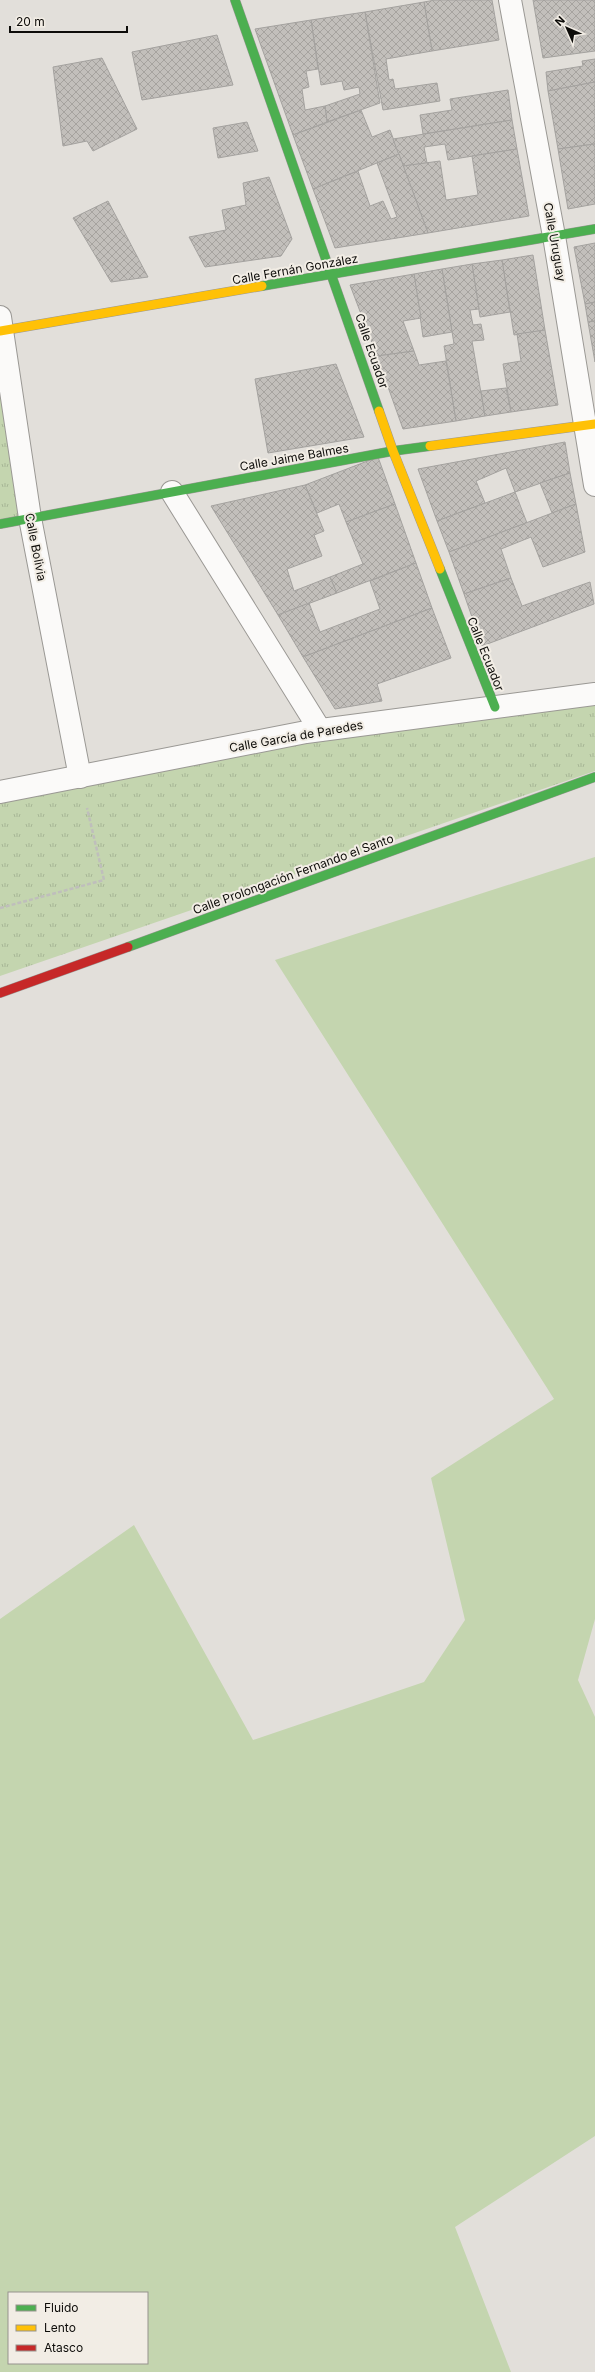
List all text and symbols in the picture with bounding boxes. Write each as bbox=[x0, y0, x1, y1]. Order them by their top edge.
scale bar bbox=[10, 8, 127, 34]
north arrow bbox=[547, 8, 587, 48]
text: N bbox=[552, 13, 568, 29]
text: 20 m bbox=[16, 14, 45, 29]
street label: Calle Uruguay bbox=[541, 201, 569, 283]
street label: Calle Fernán González bbox=[231, 251, 359, 287]
street label: Calle Ecuador bbox=[352, 311, 392, 391]
street label: Calle Jaime Balmes bbox=[238, 440, 350, 474]
street label: Calle Bolivia bbox=[22, 512, 50, 582]
street label: Calle Ecuador bbox=[464, 615, 508, 694]
street label: Calle García de Paredes bbox=[228, 717, 364, 755]
street label: Calle Prolongación Fernando el Santo bbox=[191, 831, 395, 917]
legend bbox=[8, 2292, 148, 2364]
text: Fluido bbox=[44, 2300, 79, 2315]
text: Lento bbox=[44, 2320, 76, 2335]
text: Atasco bbox=[44, 2340, 83, 2355]

